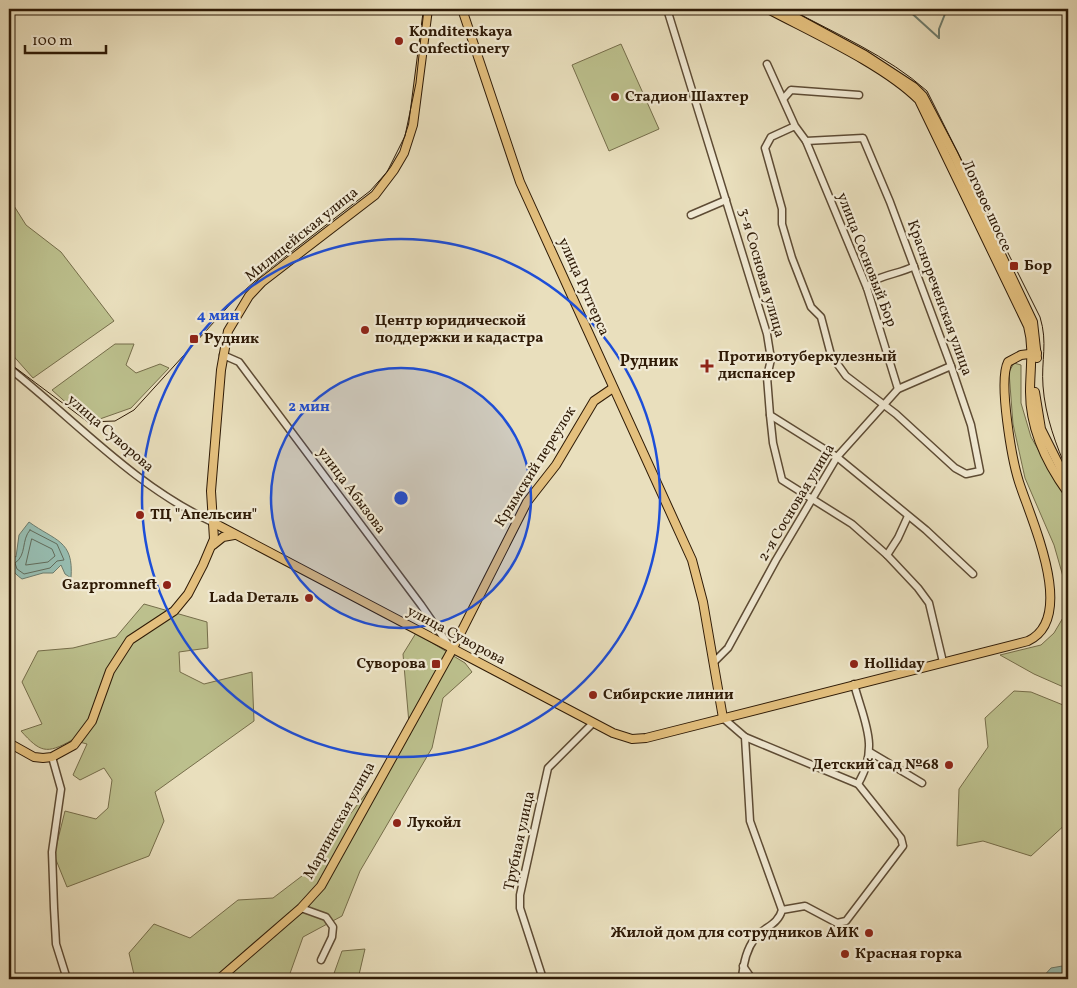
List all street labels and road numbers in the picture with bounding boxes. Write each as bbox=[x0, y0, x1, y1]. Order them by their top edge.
street label: Логовое шоссе bbox=[956, 157, 1016, 255]
street label: Милицейская улица bbox=[241, 183, 363, 287]
street label: улица Сосновый Бор bbox=[831, 190, 901, 330]
street label: 3-я Сосновая улица bbox=[732, 206, 790, 340]
street label: Краснореченская улица bbox=[901, 217, 977, 379]
street label: улица Рутгерса bbox=[552, 235, 614, 339]
street label: улица Суворова bbox=[62, 390, 158, 478]
street label: Крымский переулок bbox=[490, 403, 582, 531]
street label: 2-я Сосновая улица bbox=[754, 440, 840, 566]
street label: улица Абызова bbox=[311, 443, 391, 539]
street label: улица Суворова bbox=[403, 601, 509, 671]
street label: Мариинская улица bbox=[299, 758, 381, 884]
street label: Трубная улица bbox=[499, 789, 541, 893]

